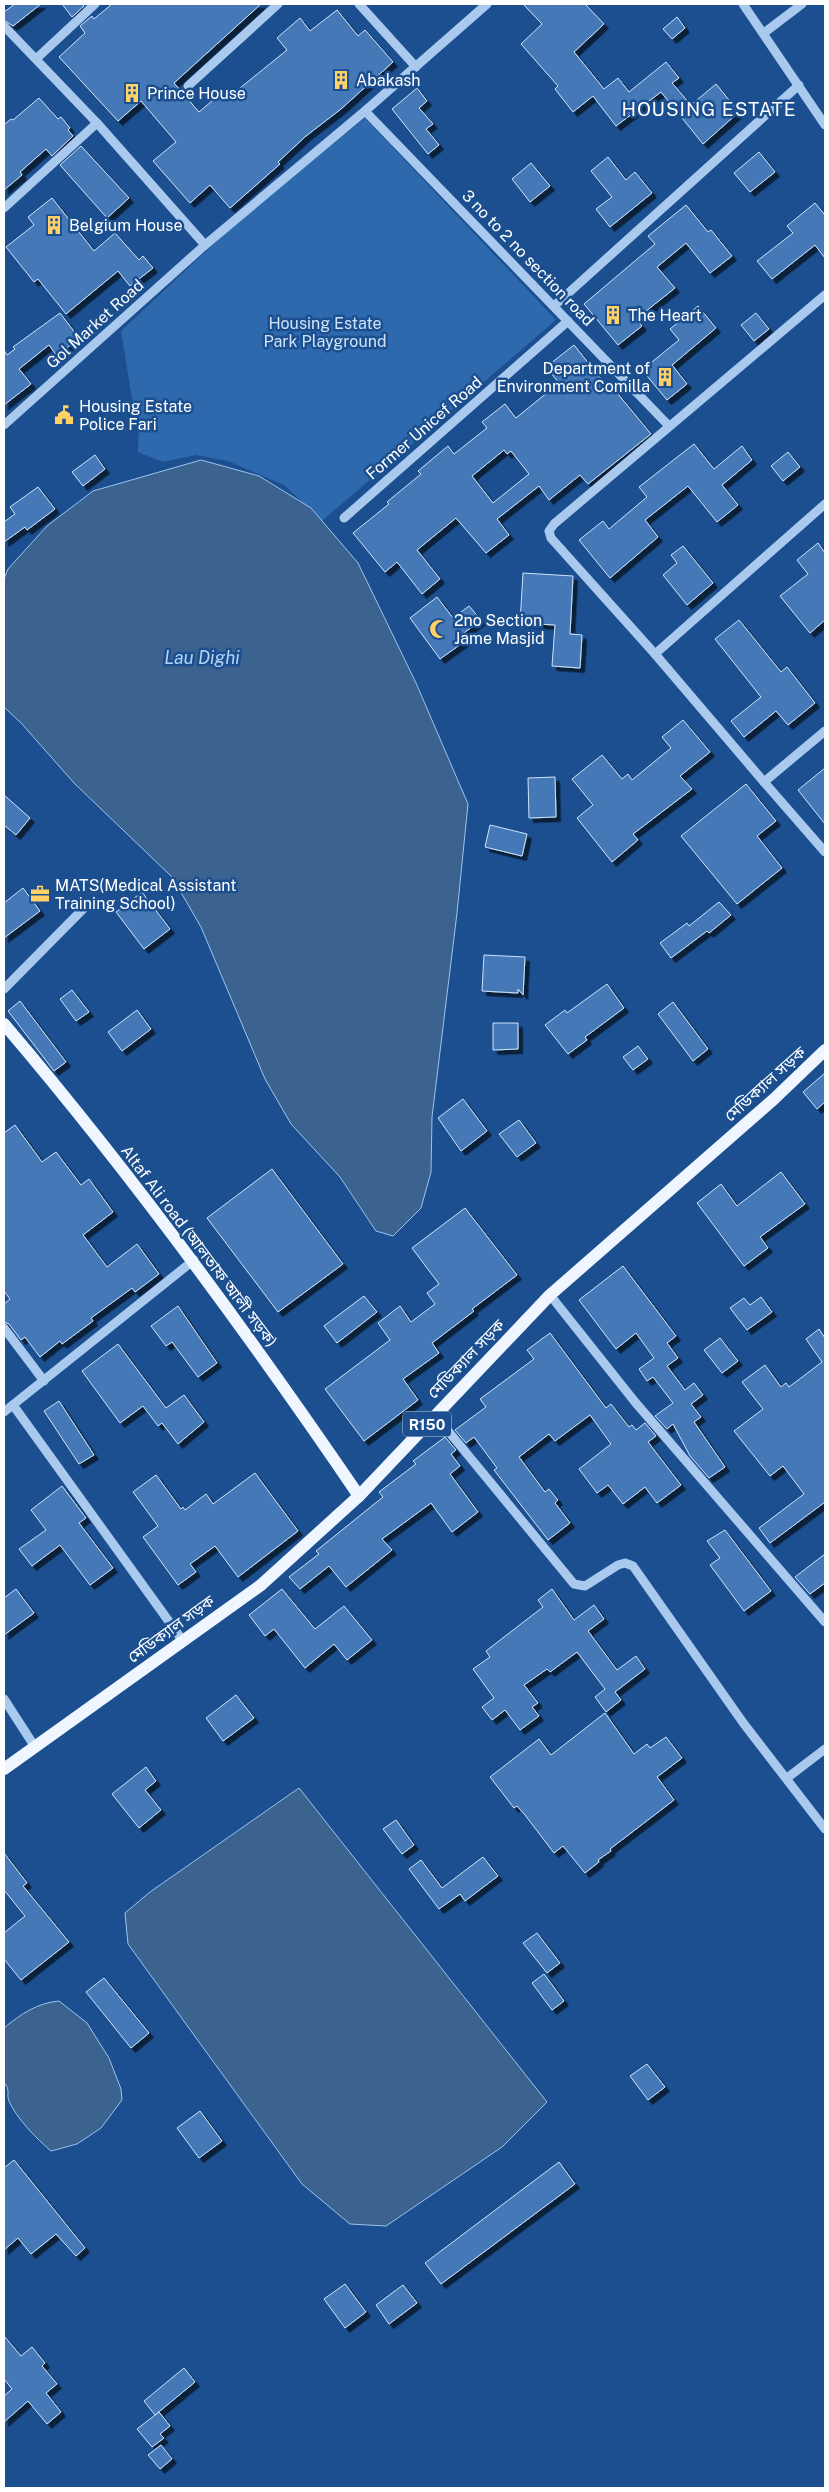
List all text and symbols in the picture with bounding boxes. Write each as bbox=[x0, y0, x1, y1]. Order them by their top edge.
building icon: Abakash bbox=[330, 69, 352, 91]
place label: Abakash bbox=[356, 71, 421, 90]
building icon: Prince House bbox=[121, 82, 143, 104]
place label: Prince House bbox=[147, 84, 246, 103]
district label: HOUSING ESTATE bbox=[621, 98, 797, 120]
street label: 3 no to 2 no section road bbox=[458, 186, 598, 330]
building icon: Belgium House bbox=[43, 214, 65, 236]
place label: Belgium House bbox=[69, 216, 183, 235]
street label: Gol Market Road bbox=[43, 275, 147, 373]
building icon: The Heart bbox=[602, 304, 624, 326]
place label: The Heart bbox=[628, 306, 702, 325]
park label: Housing Estate Park Playground bbox=[263, 314, 387, 351]
place label: Department of Environment Comilla bbox=[497, 359, 650, 396]
building icon: Department of Environment Comilla bbox=[654, 366, 676, 388]
street label: Former Unicef Road bbox=[362, 372, 486, 484]
place label: Housing Estate Police Fari bbox=[79, 397, 192, 434]
public building icon: Housing Estate Police Fari bbox=[53, 404, 75, 426]
place label: 2no Section Jame Masjid bbox=[454, 611, 545, 648]
mosque icon: 2no Section Jame Masjid bbox=[428, 618, 450, 640]
water label: Lau Dighi bbox=[164, 647, 240, 668]
place label: MATS(Medical Assistant Training School) bbox=[55, 876, 236, 913]
office icon: MATS(Medical Assistant Training School) bbox=[29, 883, 51, 905]
street label: মেডিক্যাল সড়ক bbox=[721, 1042, 810, 1125]
street label: Altaf Ali road (আলতাফ আলী সড়ক) bbox=[117, 1142, 281, 1350]
street label: মেডিক্যাল সড়ক bbox=[424, 1315, 509, 1402]
road number: R150 bbox=[403, 1412, 451, 1436]
street label: মেডিক্যাল সড়ক bbox=[124, 1591, 219, 1667]

